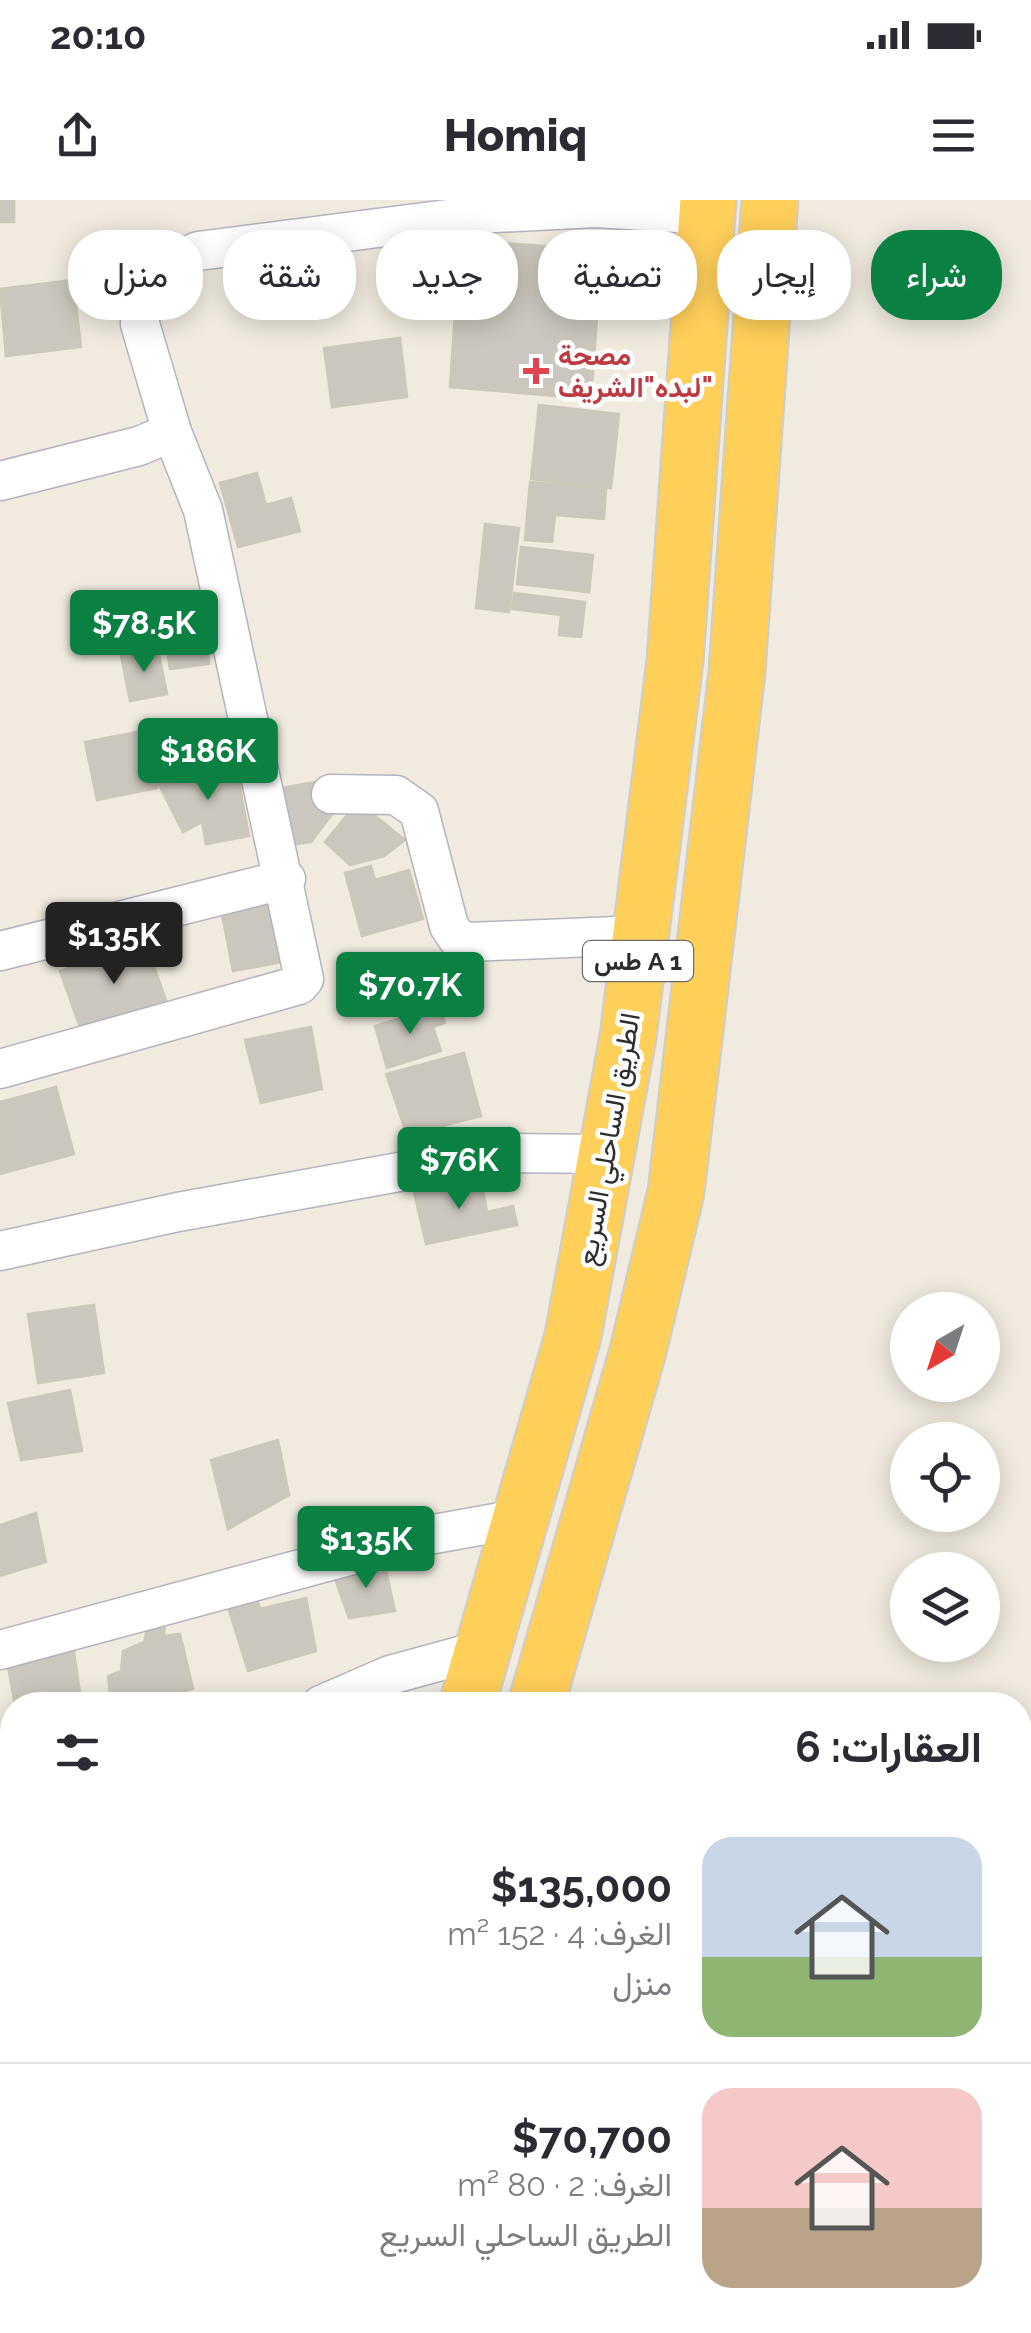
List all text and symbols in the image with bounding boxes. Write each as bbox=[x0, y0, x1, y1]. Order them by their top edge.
text: 20:10 bbox=[50, 13, 146, 58]
icon: share bbox=[50, 108, 105, 163]
icon: menu bbox=[926, 108, 981, 163]
text: Homiq bbox=[444, 109, 587, 162]
chip: منزل bbox=[68, 230, 203, 320]
chip: شقة bbox=[223, 230, 356, 320]
chip: جديد bbox=[376, 230, 518, 320]
chip: تصفية bbox=[538, 230, 697, 320]
chip: إيجار bbox=[717, 230, 851, 320]
chip: شراء bbox=[871, 230, 1002, 320]
place label: مصحة لبده"الشريف" bbox=[558, 339, 713, 405]
marker: مصحة لبده"الشريف" bbox=[523, 358, 549, 384]
pin: $78.5K bbox=[63, 590, 225, 675]
text: $78.5K bbox=[92, 604, 196, 641]
pin: $186K bbox=[138, 718, 278, 803]
text: $186K bbox=[160, 732, 256, 769]
pin: $135K bbox=[44, 902, 184, 987]
text: $135K bbox=[67, 916, 161, 953]
road number: طس A 1 bbox=[583, 941, 693, 981]
pin: $70.7K bbox=[329, 952, 491, 1037]
text: $70.7K bbox=[358, 966, 462, 1003]
street label: الطريق الساحلي السريع bbox=[570, 1010, 653, 1269]
pin: $76K bbox=[400, 1127, 518, 1212]
text: $76K bbox=[419, 1141, 499, 1178]
north arrow bbox=[890, 1292, 1000, 1402]
map controls bbox=[890, 1292, 1000, 1662]
button: locate bbox=[890, 1422, 1000, 1532]
pin: $135K bbox=[296, 1506, 436, 1591]
text: $135K bbox=[319, 1520, 413, 1557]
button: layers bbox=[890, 1552, 1000, 1662]
text: العقارات: 6 bbox=[795, 1723, 982, 1772]
icon: filters bbox=[50, 1725, 105, 1780]
text: $135,000 bbox=[491, 1863, 672, 1912]
icon: home bbox=[782, 1877, 902, 1997]
text: الغرف: 4 · 152 m² bbox=[447, 1915, 672, 1952]
text: منزل bbox=[612, 1965, 672, 2002]
text: $70,700 bbox=[512, 2114, 672, 2163]
icon: home bbox=[782, 2128, 902, 2248]
text: الغرف: 2 · 80 m² bbox=[457, 2166, 672, 2203]
text: الطريق الساحلي السريع bbox=[379, 2216, 672, 2253]

